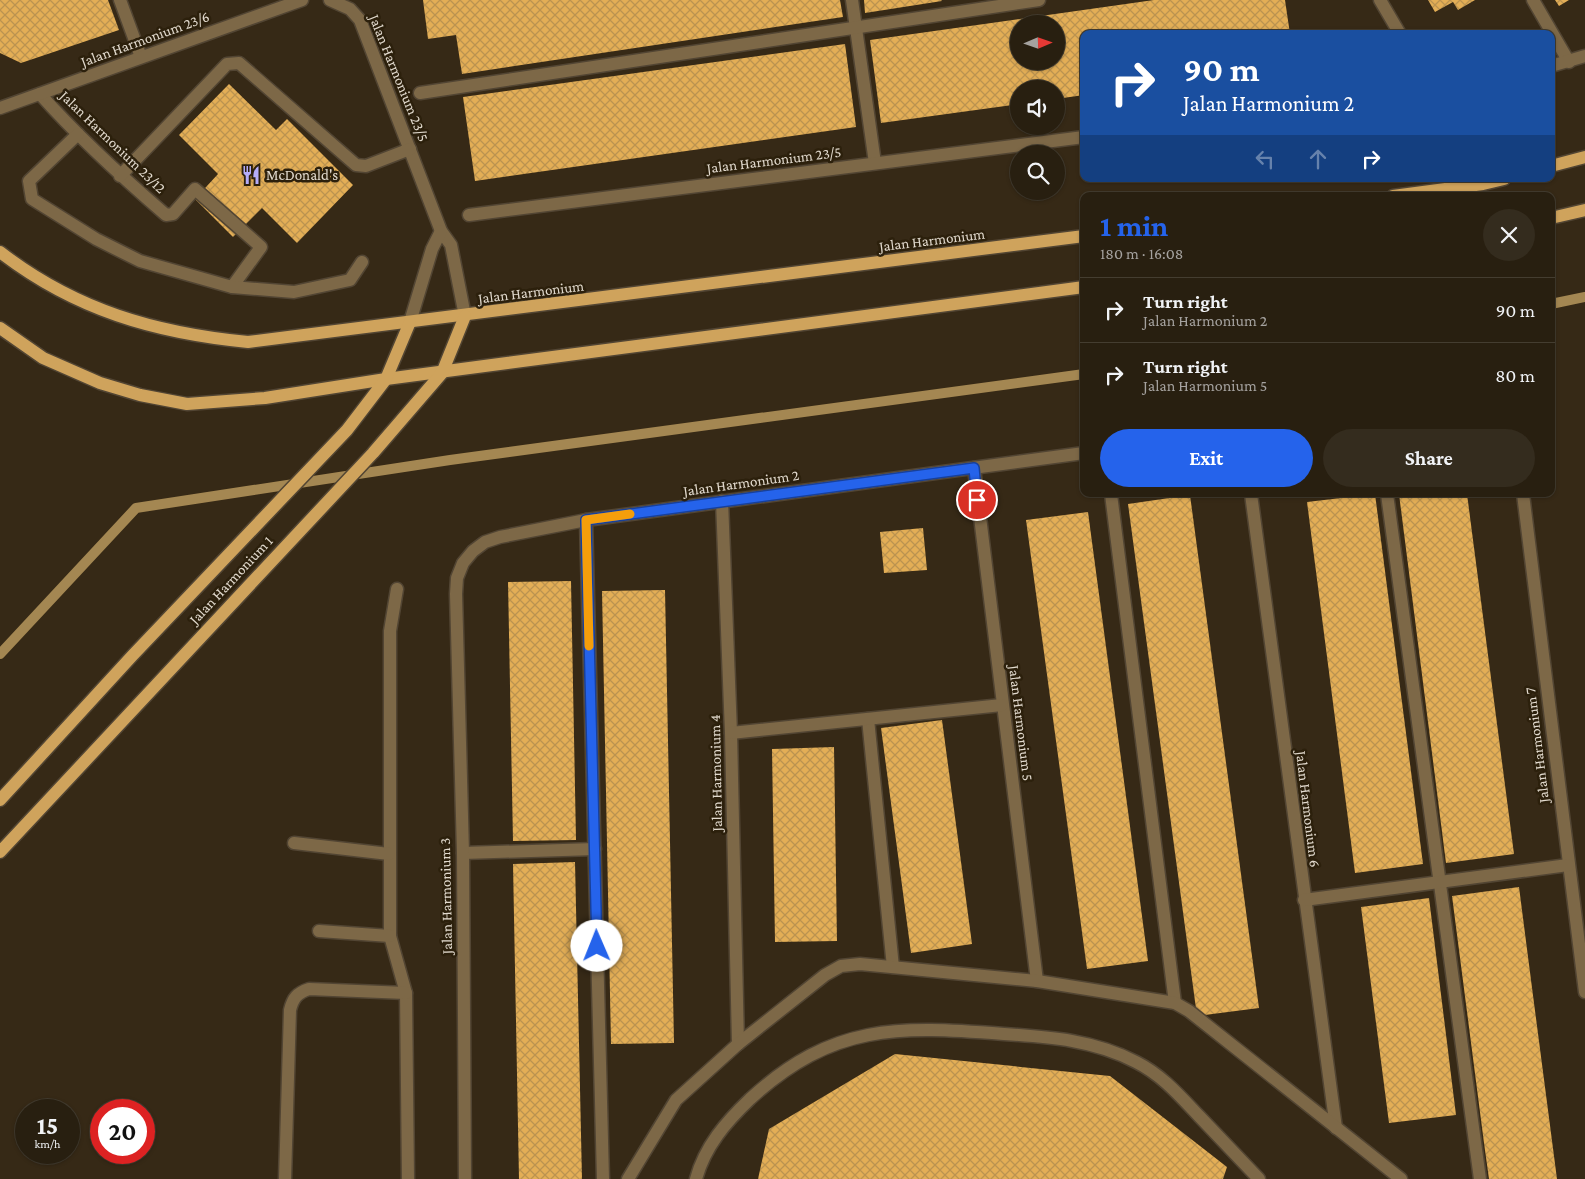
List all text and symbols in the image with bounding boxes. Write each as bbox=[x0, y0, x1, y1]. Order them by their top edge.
street label: Jalan Harmonium 23/6 bbox=[77, 8, 212, 71]
street label: Jalan Harmonium 23/5 bbox=[365, 10, 432, 144]
north arrow bbox=[1010, 15, 1065, 70]
map controls bbox=[1010, 15, 1065, 200]
icon: right bbox=[1100, 50, 1165, 115]
text: 90 m bbox=[1183, 50, 1260, 89]
button: sound bbox=[1010, 80, 1065, 135]
street label: Jalan Harmonium 23/12 bbox=[55, 86, 169, 197]
text: Jalan Harmonium 2 bbox=[1183, 91, 1354, 116]
street label: Jalan Harmonium 23/5 bbox=[704, 144, 842, 177]
button: search bbox=[1010, 145, 1065, 200]
icon: left bbox=[1251, 145, 1279, 173]
icon: ahead bbox=[1304, 145, 1332, 173]
icon: right bbox=[1357, 145, 1385, 173]
restaurant icon: McDonald's bbox=[240, 164, 262, 186]
place label: McDonald's bbox=[266, 167, 338, 183]
text: 1 min bbox=[1100, 209, 1168, 242]
button: close bbox=[1483, 209, 1535, 261]
street label: Jalan Harmonium bbox=[876, 226, 986, 256]
text: 180 m · 16:08 bbox=[1100, 245, 1183, 262]
street label: Jalan Harmonium bbox=[475, 278, 585, 308]
text: Turn right bbox=[1143, 291, 1228, 312]
icon: right bbox=[1100, 296, 1128, 324]
text: 90 m bbox=[1496, 300, 1535, 321]
text: Jalan Harmonium 2 bbox=[1143, 312, 1267, 329]
text: Turn right bbox=[1143, 356, 1228, 377]
icon: right bbox=[1100, 361, 1128, 389]
text: 80 m bbox=[1495, 365, 1535, 386]
text: Jalan Harmonium 5 bbox=[1143, 377, 1267, 394]
button: Exit bbox=[1100, 429, 1313, 487]
button: Share bbox=[1323, 429, 1535, 487]
street label: Jalan Harmonium 2 bbox=[680, 467, 800, 500]
pin bbox=[956, 479, 998, 521]
icon: arrive bbox=[963, 486, 991, 514]
street label: Jalan Harmonium 1 bbox=[185, 533, 277, 629]
street label: Jalan Harmonium 5 bbox=[1005, 662, 1036, 782]
street label: Jalan Harmonium 7 bbox=[1522, 686, 1553, 806]
street label: Jalan Harmonium 4 bbox=[707, 714, 726, 834]
street label: Jalan Harmonium 6 bbox=[1292, 748, 1323, 868]
street label: Jalan Harmonium 3 bbox=[437, 838, 456, 956]
position arrow bbox=[570, 919, 622, 971]
speed limit sign: 20 bbox=[90, 1099, 155, 1164]
text: 15 bbox=[37, 1112, 58, 1139]
text: km/h bbox=[35, 1137, 60, 1151]

